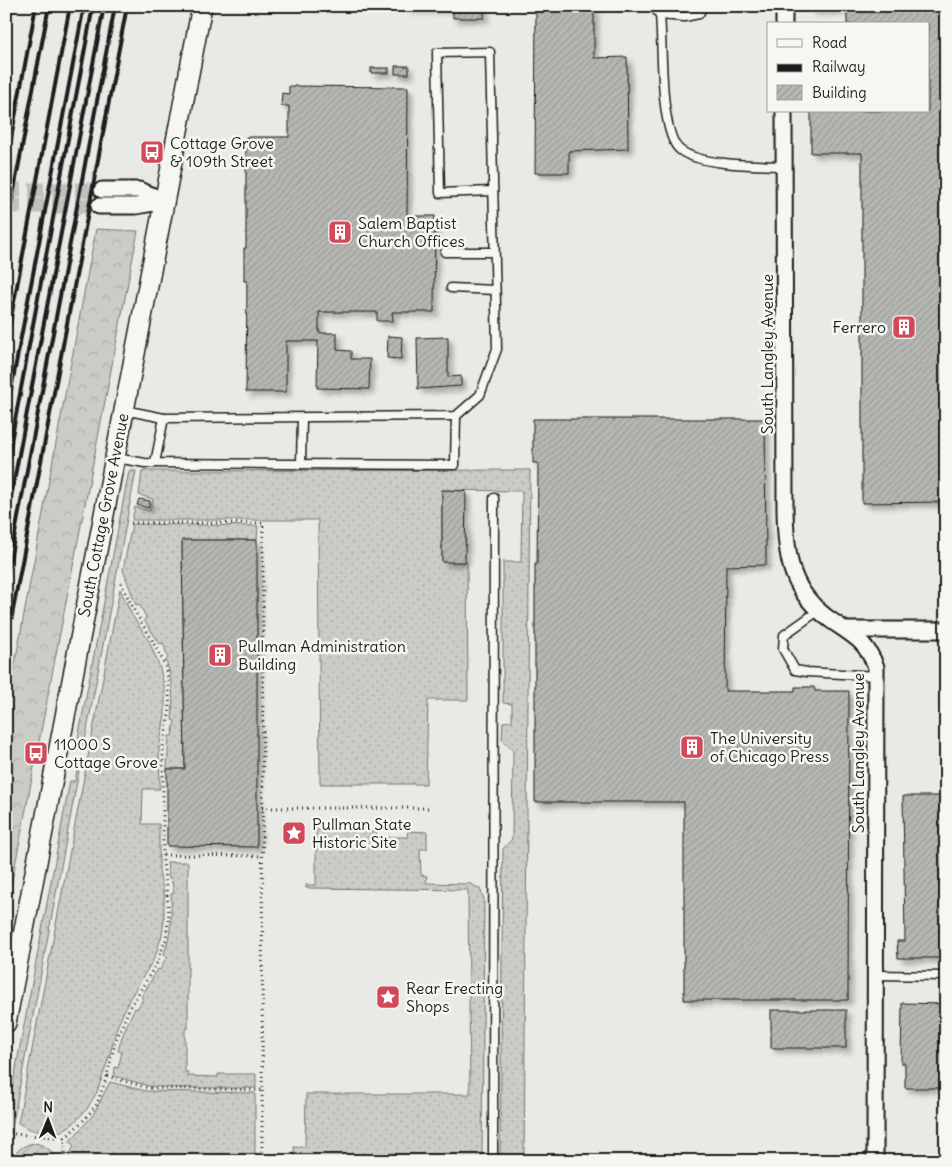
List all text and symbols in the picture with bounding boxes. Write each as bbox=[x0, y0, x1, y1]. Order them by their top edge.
legend bbox=[767, 22, 930, 112]
text: Road bbox=[812, 33, 847, 52]
text: Railway bbox=[812, 57, 866, 76]
text: Building bbox=[812, 83, 867, 102]
place label: Cottage Grove & 109th Street bbox=[170, 133, 274, 171]
bus stop icon: Cottage Grove & 109th Street bbox=[139, 139, 165, 165]
place label: Salem Baptist Church Offices bbox=[358, 213, 465, 251]
building icon: Salem Baptist Church Offices bbox=[327, 219, 353, 245]
street label: South Langley Avenue bbox=[757, 274, 777, 434]
building icon: Ferrero bbox=[891, 314, 917, 340]
place label: Ferrero bbox=[833, 317, 886, 337]
street label: South Cottage Grove Avenue bbox=[73, 412, 133, 618]
place label: Pullman Administration Building bbox=[238, 636, 406, 674]
building icon: Pullman Administration Building bbox=[207, 642, 233, 668]
street label: South Langley Avenue bbox=[848, 673, 868, 833]
place label: The University of Chicago Press bbox=[710, 728, 829, 766]
place label: 11000 S Cottage Grove bbox=[54, 734, 158, 772]
building icon: The University of Chicago Press bbox=[679, 734, 705, 760]
bus stop icon: 11000 S Cottage Grove bbox=[23, 740, 49, 766]
place label: Pullman State Historic Site bbox=[312, 814, 411, 852]
place icon: Pullman State Historic Site bbox=[281, 820, 307, 846]
place label: Rear Erecting Shops bbox=[406, 978, 503, 1016]
place icon: Rear Erecting Shops bbox=[375, 984, 401, 1010]
north arrow bbox=[22, 1094, 72, 1144]
text: N bbox=[43, 1098, 53, 1116]

